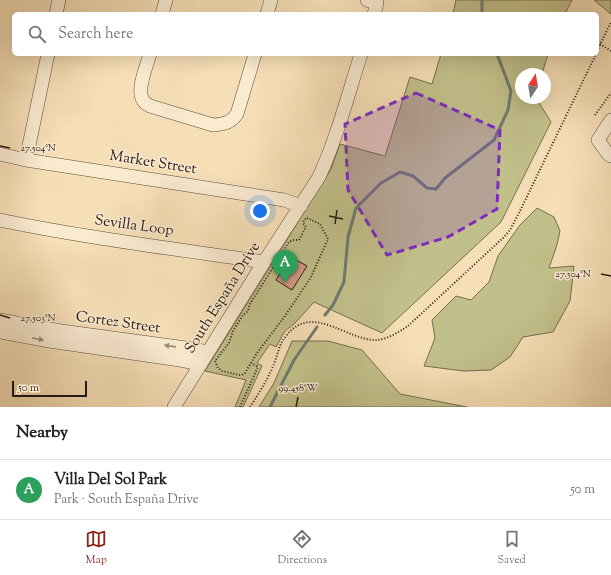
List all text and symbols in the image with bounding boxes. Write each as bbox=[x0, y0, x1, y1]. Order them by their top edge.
search box bbox=[12, 12, 599, 56]
icon: search bbox=[26, 23, 48, 45]
text: Search here bbox=[58, 24, 133, 45]
north arrow bbox=[515, 68, 551, 104]
text: 27.504°N bbox=[20, 141, 56, 156]
street label: Market Street bbox=[108, 146, 198, 180]
your location bbox=[250, 201, 270, 221]
street label: Sevilla Loop bbox=[93, 210, 175, 242]
street label: South España Drive bbox=[180, 238, 266, 358]
pin: A bbox=[272, 250, 298, 283]
text: 27.504°N bbox=[555, 267, 591, 282]
street label: Cortez Street bbox=[74, 307, 162, 339]
text: 27.503°N bbox=[21, 311, 56, 326]
one-way arrow bbox=[32, 337, 44, 343]
one-way arrow bbox=[164, 343, 176, 349]
scale bar bbox=[12, 379, 87, 398]
text: 50 m bbox=[18, 380, 39, 396]
text: 99.458°W bbox=[278, 381, 318, 396]
text: Nearby bbox=[16, 421, 68, 445]
text: Villa Del Sol Park bbox=[54, 470, 167, 491]
text: A bbox=[24, 481, 34, 499]
text: 50 m bbox=[570, 481, 595, 499]
text: Park · South España Drive bbox=[54, 491, 199, 509]
tab: Map bbox=[85, 528, 107, 568]
tab: Directions bbox=[278, 528, 327, 568]
tab: Saved bbox=[498, 528, 526, 568]

